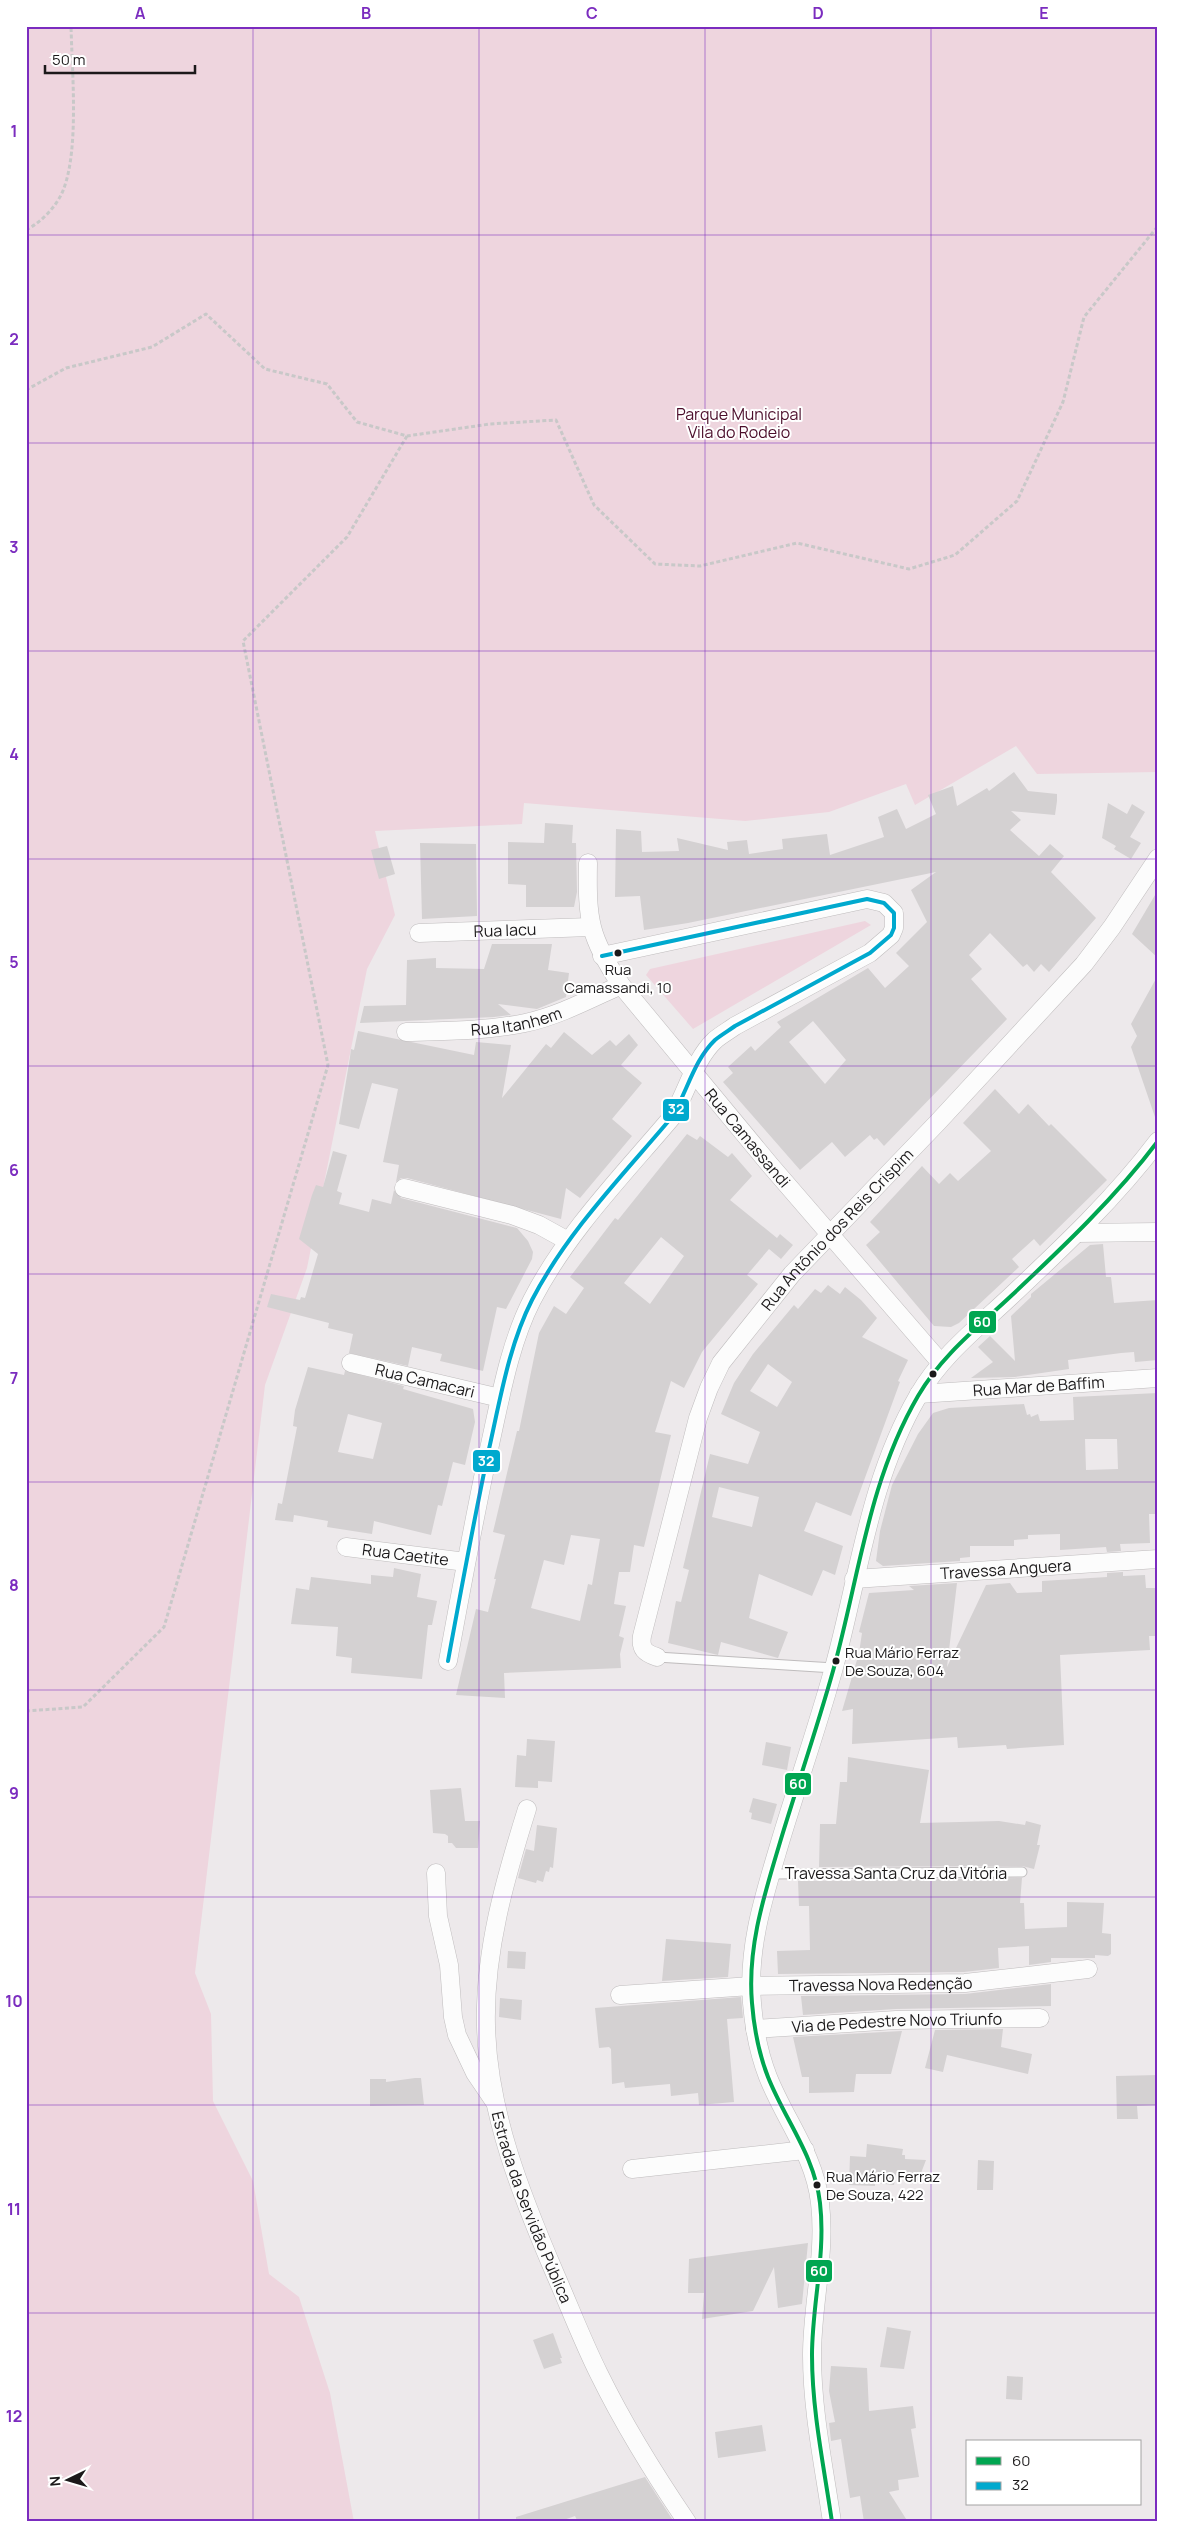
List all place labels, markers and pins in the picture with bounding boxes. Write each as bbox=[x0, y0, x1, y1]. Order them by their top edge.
marker: Rua Camassandi, 10 bbox=[613, 948, 623, 958]
place label: Rua Camassandi, 10 bbox=[564, 959, 672, 998]
unlabelled marker bbox=[928, 1369, 938, 1379]
place label: Rua Mário Ferraz De Souza, 604 bbox=[845, 1642, 959, 1681]
marker: Rua Mário Ferraz De Souza, 604 bbox=[831, 1656, 841, 1666]
place label: Rua Mário Ferraz De Souza, 422 bbox=[826, 2166, 940, 2205]
marker: Rua Mário Ferraz De Souza, 422 bbox=[812, 2180, 822, 2190]

